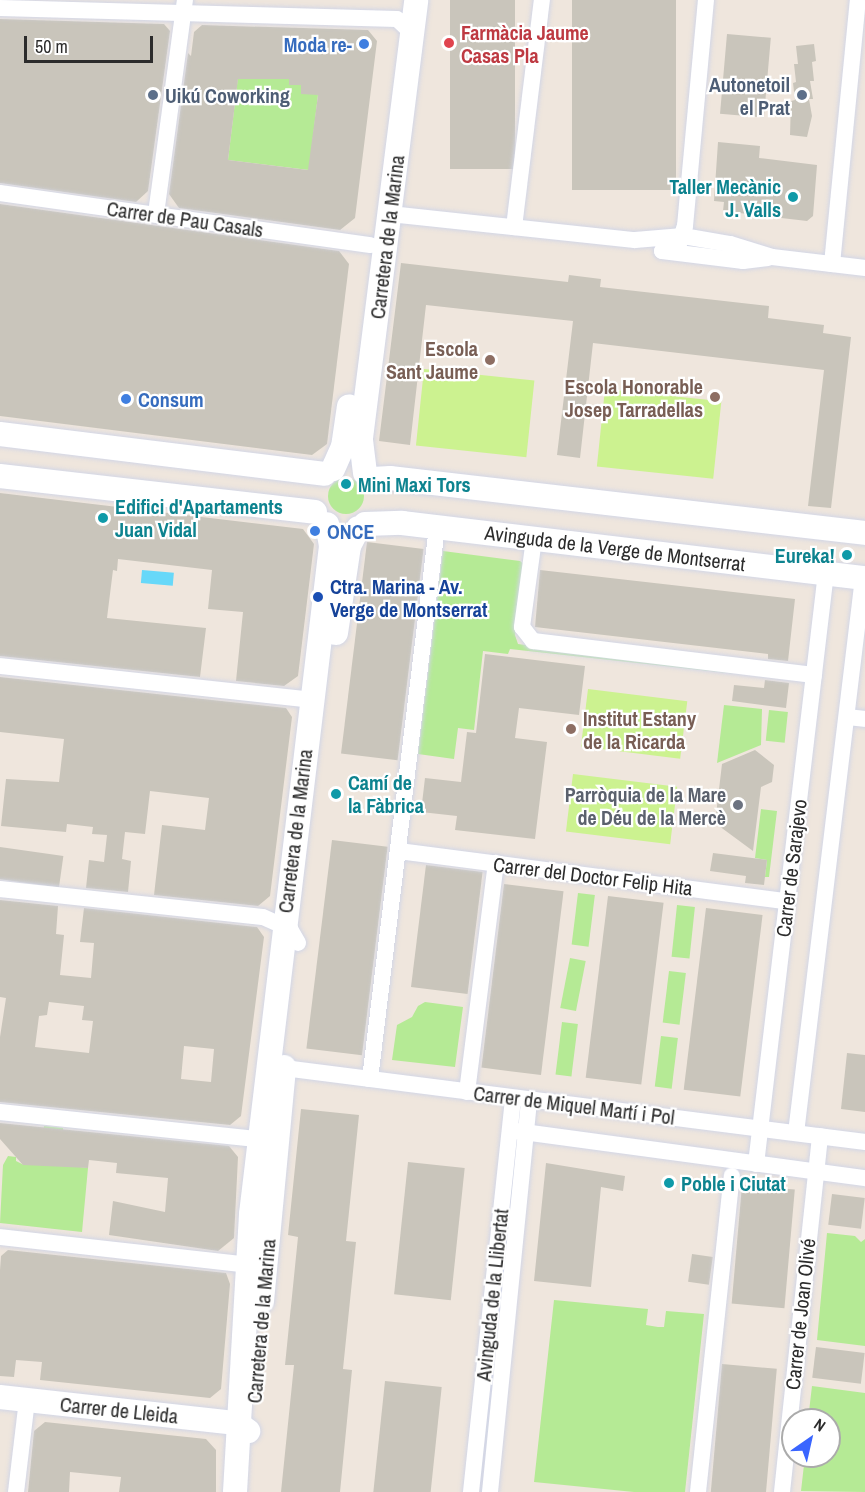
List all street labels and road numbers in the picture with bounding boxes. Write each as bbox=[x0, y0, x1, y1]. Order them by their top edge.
street label: Carretera de la Marina bbox=[365, 154, 409, 320]
street label: Carrer de Pau Casals bbox=[105, 196, 265, 242]
street label: Avinguda de la Verge de Montserrat bbox=[483, 520, 747, 576]
street label: Carretera de la Marina bbox=[273, 748, 317, 914]
street label: Carrer de Sarajevo bbox=[771, 798, 811, 938]
street label: Carrer del Doctor Felip Hita bbox=[492, 852, 694, 900]
street label: Carrer de Miquel Martí i Pol bbox=[472, 1081, 676, 1129]
street label: Avinguda de la Llibertat bbox=[471, 1208, 513, 1382]
street label: Carrer de Joan Olivé bbox=[780, 1237, 820, 1391]
street label: Carretera de la Marina bbox=[242, 1238, 280, 1404]
street label: Carrer de Lleida bbox=[59, 1392, 179, 1428]

